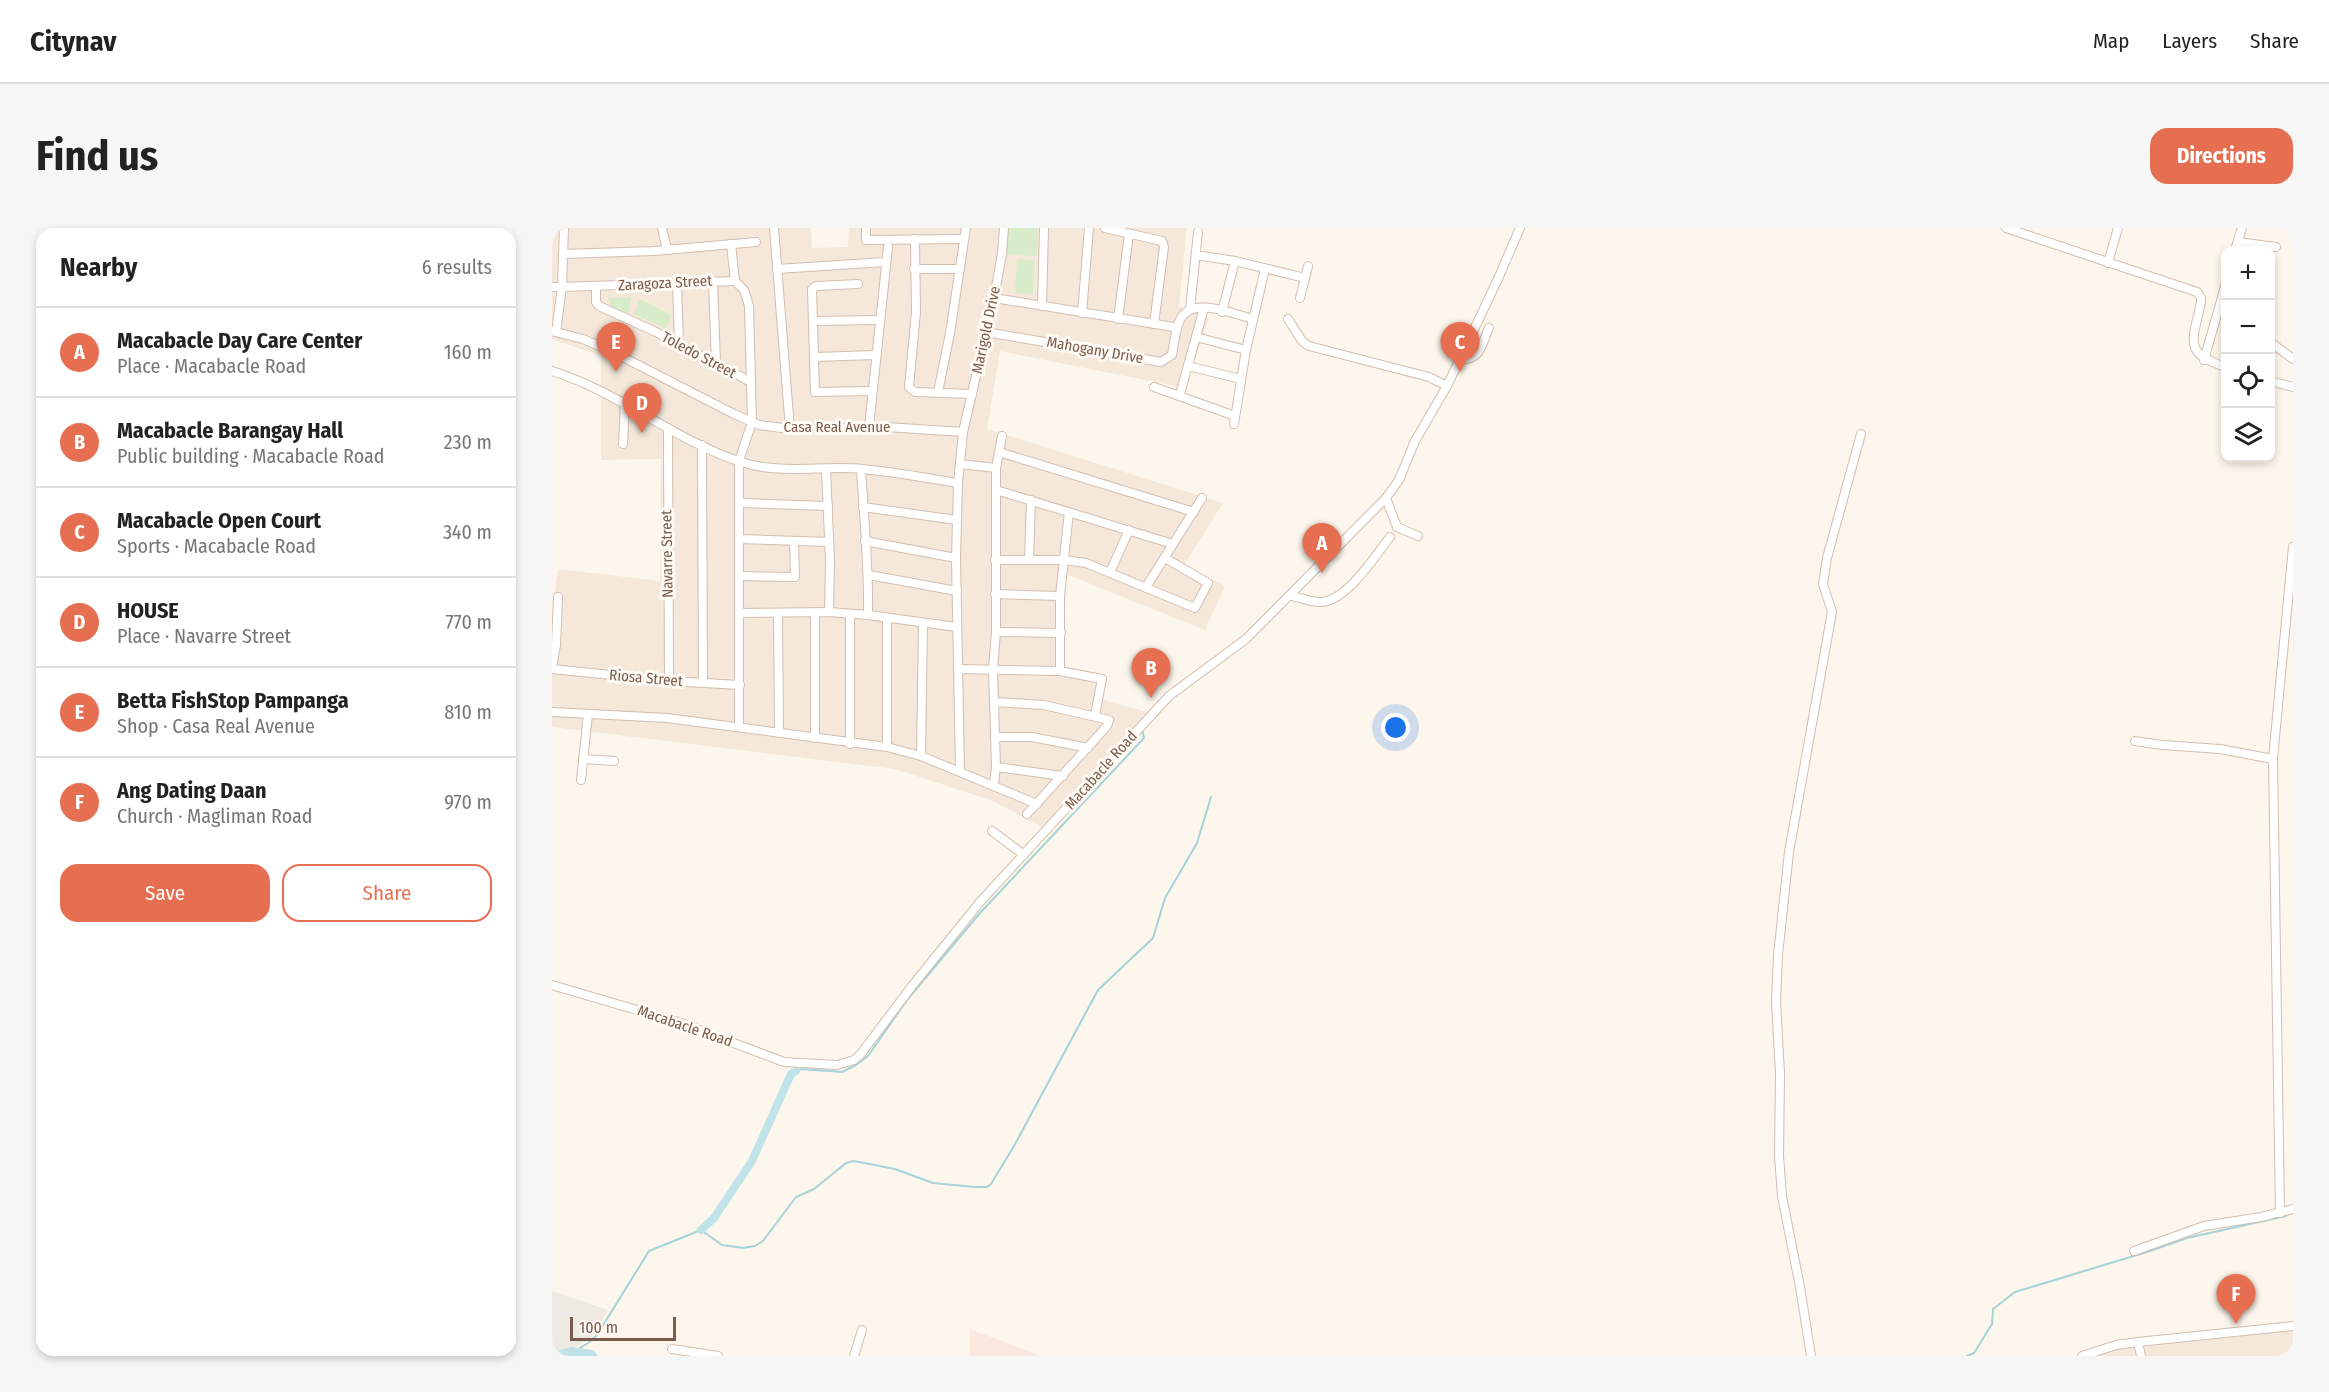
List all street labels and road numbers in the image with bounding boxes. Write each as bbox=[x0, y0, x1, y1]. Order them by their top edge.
street label: Zaragoza Street bbox=[617, 272, 713, 294]
street label: Marigold Drive bbox=[968, 285, 1004, 375]
street label: Toledo Street bbox=[659, 328, 739, 382]
street label: Mahogany Drive bbox=[1045, 333, 1145, 367]
street label: Casa Real Avenue bbox=[784, 418, 890, 436]
street label: Navarre Street bbox=[657, 510, 677, 598]
street label: Riosa Street bbox=[608, 666, 684, 690]
street label: Macabacle Road bbox=[1061, 727, 1141, 813]
street label: Macabacle Road bbox=[635, 1001, 735, 1051]

